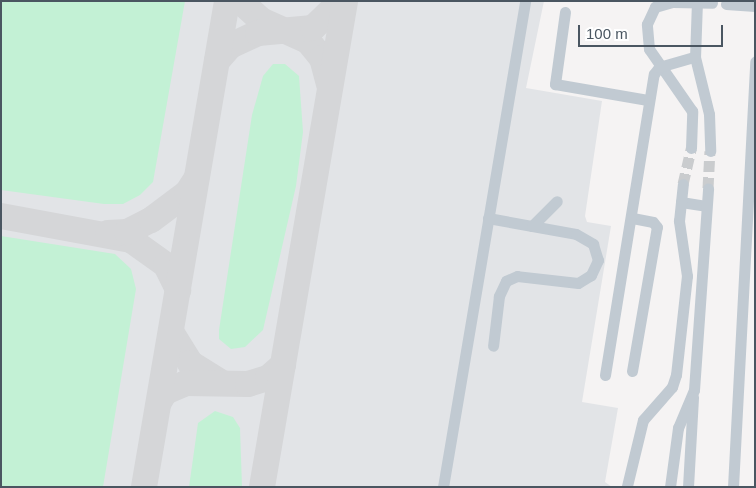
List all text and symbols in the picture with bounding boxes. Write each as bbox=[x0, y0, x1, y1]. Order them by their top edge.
scale bar bbox=[581, 15, 726, 47]
text: 100 m bbox=[586, 25, 628, 42]

